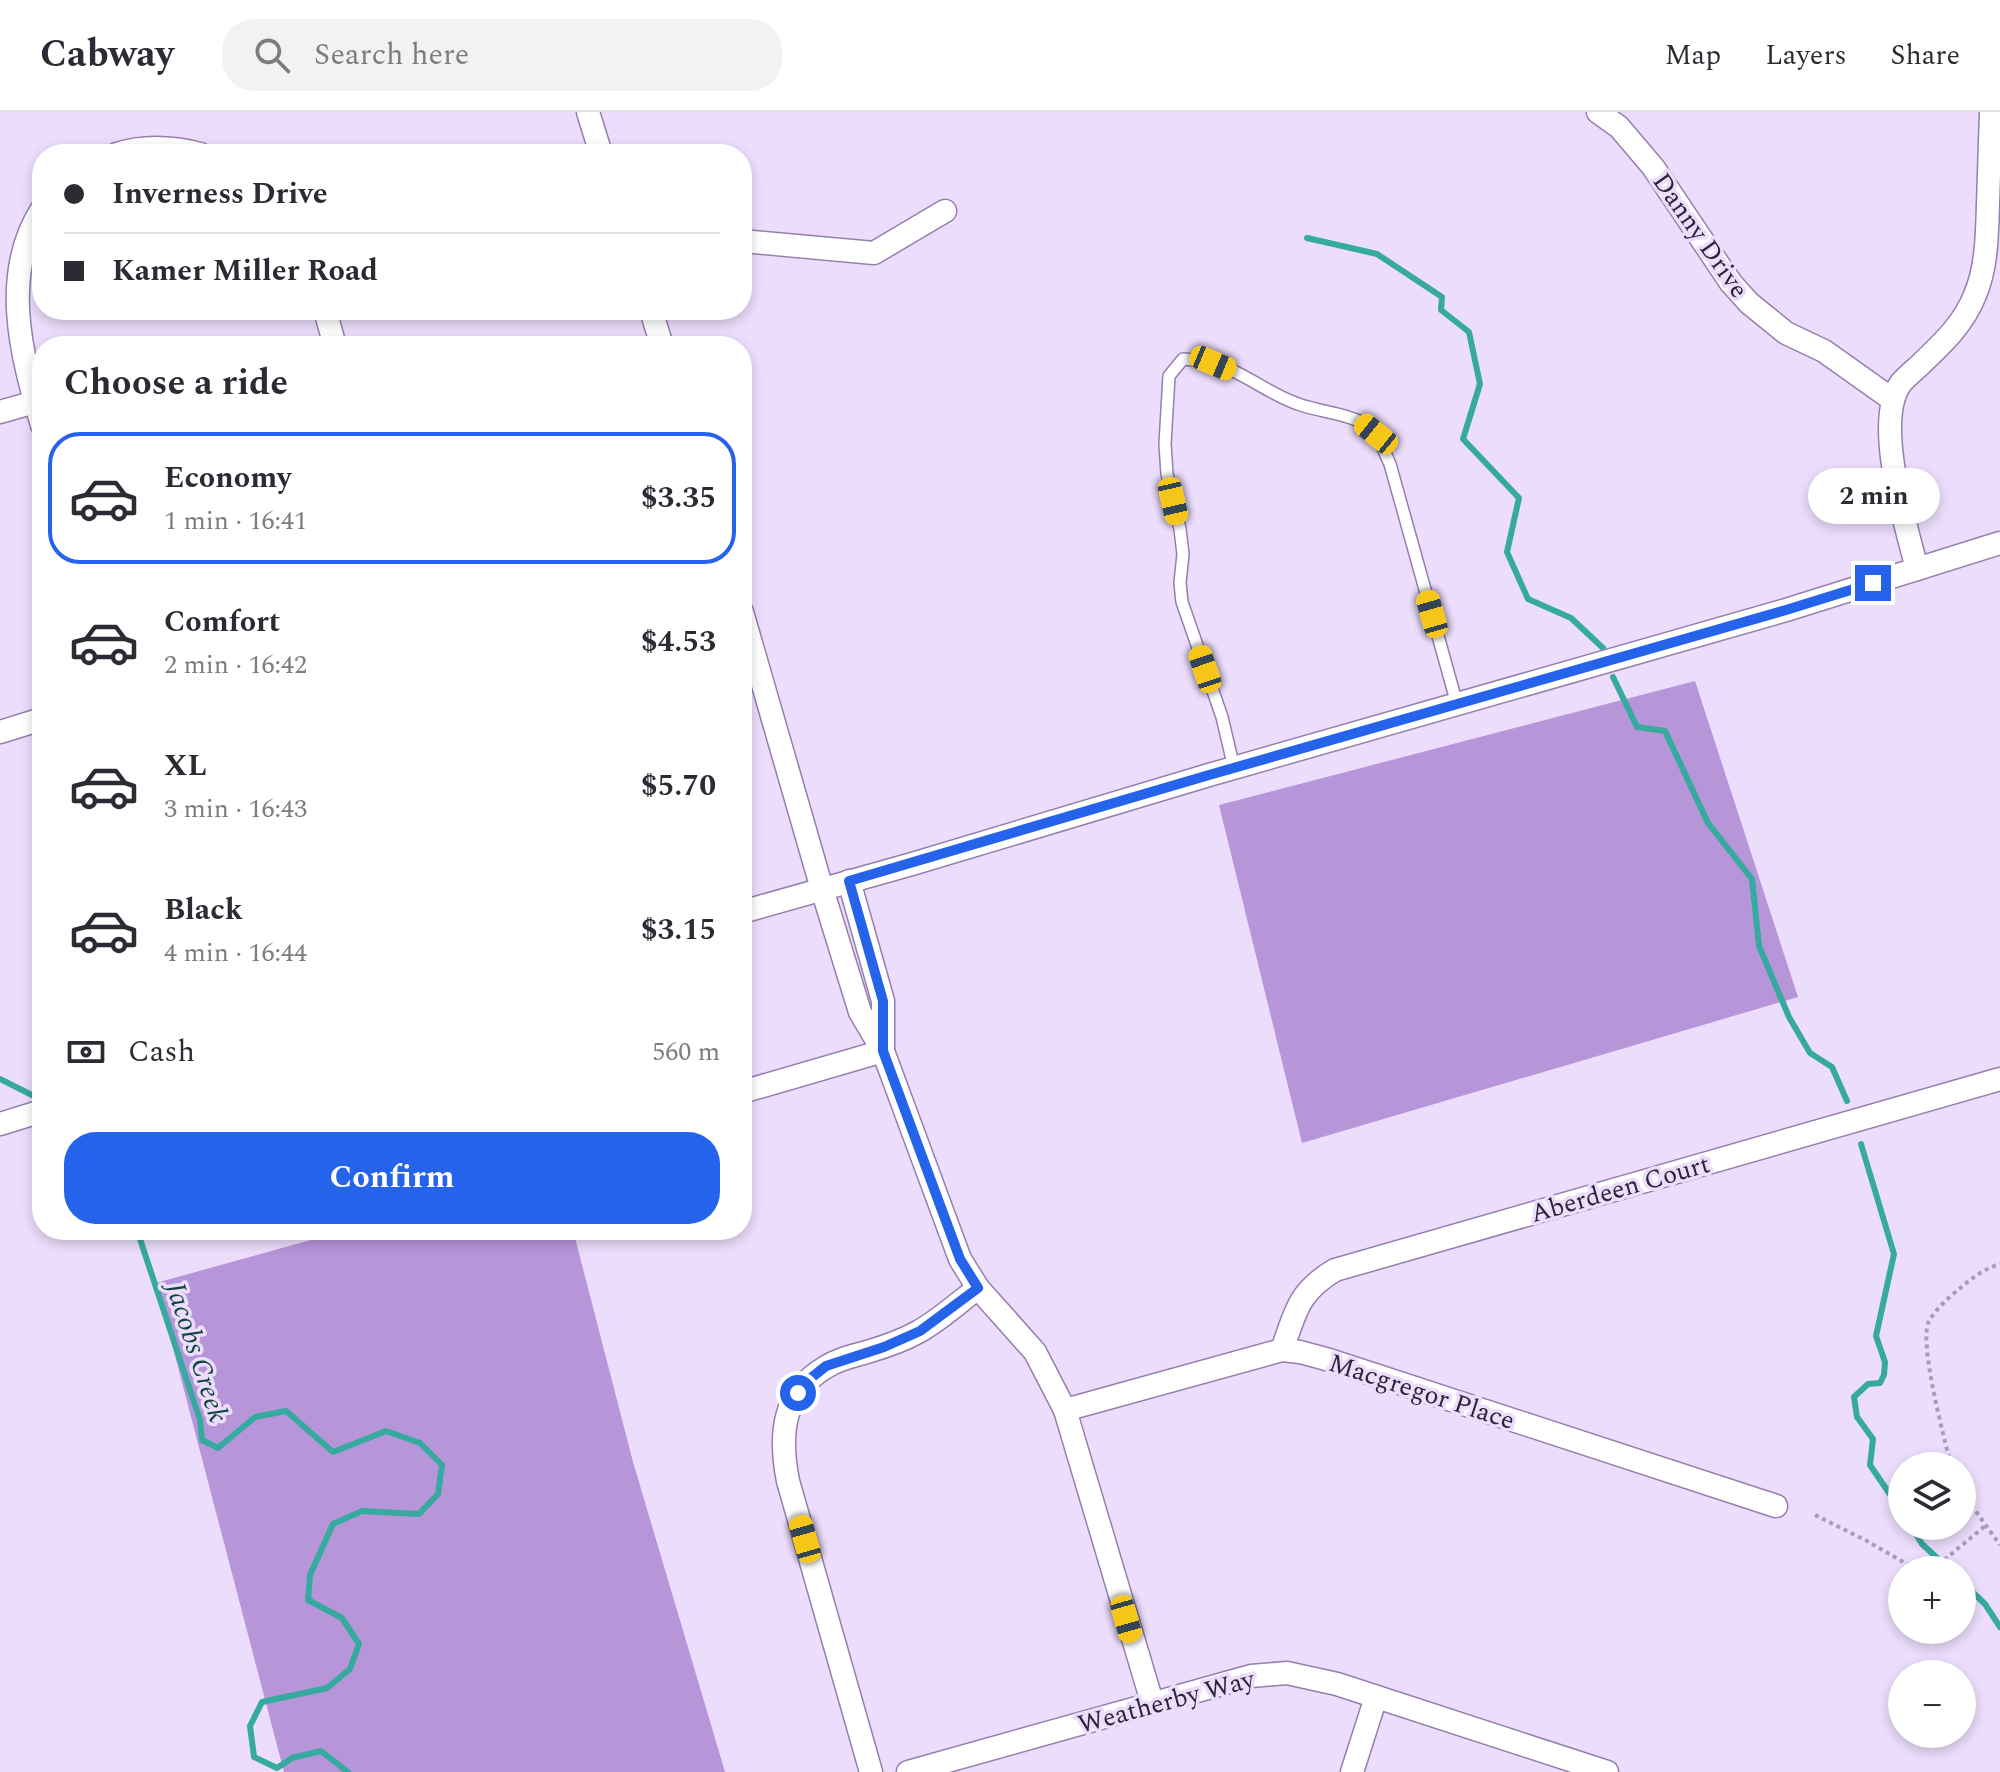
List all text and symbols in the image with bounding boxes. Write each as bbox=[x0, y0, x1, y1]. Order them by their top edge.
search box bbox=[222, 19, 782, 91]
text: Cabway bbox=[40, 26, 174, 84]
text: Search here bbox=[314, 32, 469, 78]
icon: search bbox=[250, 33, 294, 77]
text: Map bbox=[1665, 34, 1721, 77]
text: Layers bbox=[1765, 34, 1847, 77]
text: Share bbox=[1891, 34, 1960, 77]
street label: Danny Drive bbox=[1642, 164, 1758, 307]
text: Inverness Drive bbox=[112, 171, 328, 217]
text: Kamer Miller Road bbox=[112, 248, 378, 294]
car bbox=[1186, 343, 1240, 383]
text: Choose a ride bbox=[64, 356, 288, 411]
car bbox=[1350, 410, 1402, 458]
text: Economy bbox=[164, 455, 291, 501]
icon: car bbox=[68, 462, 140, 534]
callout: 2 min bbox=[1807, 467, 1939, 523]
text: $3.35 bbox=[641, 475, 716, 521]
car bbox=[1156, 475, 1190, 527]
text: 2 min bbox=[1839, 476, 1909, 516]
text: 1 min · 16:41 bbox=[164, 501, 307, 541]
route end bbox=[1855, 565, 1891, 601]
car bbox=[1414, 588, 1450, 640]
text: Comfort bbox=[164, 599, 280, 645]
icon: car bbox=[68, 606, 140, 678]
text: $4.53 bbox=[641, 619, 716, 665]
car bbox=[1186, 642, 1224, 696]
text: 2 min · 16:42 bbox=[164, 645, 307, 685]
text: XL bbox=[164, 743, 207, 789]
icon: car bbox=[68, 750, 140, 822]
text: $5.70 bbox=[641, 763, 716, 809]
text: 3 min · 16:43 bbox=[164, 789, 307, 829]
text: Black bbox=[164, 887, 243, 933]
icon: car bbox=[68, 894, 140, 966]
text: $3.15 bbox=[641, 907, 716, 953]
text: 4 min · 16:44 bbox=[164, 933, 307, 973]
text: Cash bbox=[128, 1029, 195, 1075]
icon: cash bbox=[64, 1030, 108, 1074]
text: 560 m bbox=[652, 1032, 720, 1072]
button: Confirm bbox=[64, 1132, 720, 1224]
street label: Aberdeen Court bbox=[1526, 1144, 1715, 1234]
water label: Jacobs Creek bbox=[153, 1275, 239, 1428]
street label: Macgregor Place bbox=[1324, 1343, 1520, 1441]
route start bbox=[780, 1375, 816, 1411]
map controls bbox=[1888, 1452, 1976, 1748]
button: layers bbox=[1888, 1452, 1976, 1540]
car bbox=[787, 1513, 823, 1565]
button: + bbox=[1888, 1556, 1976, 1644]
car bbox=[1108, 1593, 1144, 1645]
street label: Weatherby Way bbox=[1074, 1659, 1260, 1745]
button: − bbox=[1888, 1660, 1976, 1748]

